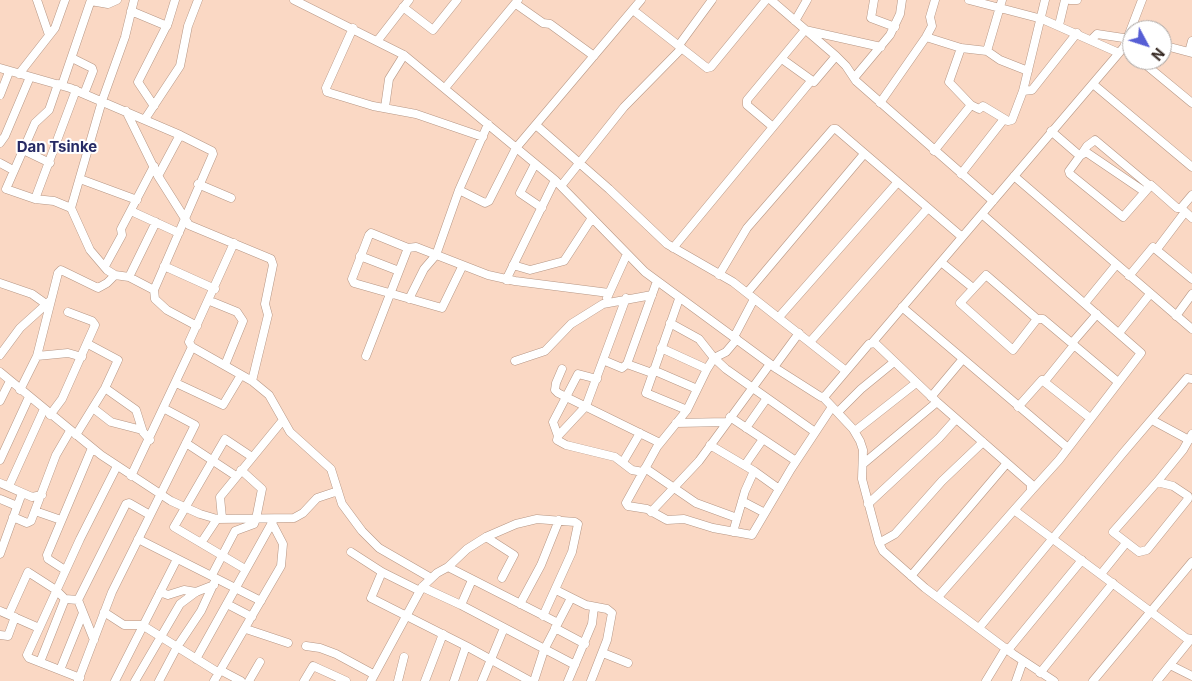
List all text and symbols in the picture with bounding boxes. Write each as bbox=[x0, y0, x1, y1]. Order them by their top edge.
north arrow bbox=[1122, 20, 1172, 70]
text: N bbox=[1148, 45, 1168, 64]
district label: Dan Tsinke bbox=[17, 138, 97, 156]

